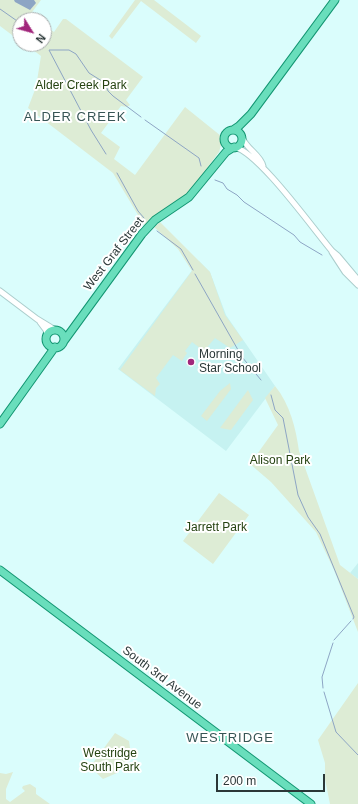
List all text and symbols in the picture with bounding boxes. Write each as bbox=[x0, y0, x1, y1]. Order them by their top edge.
north arrow bbox=[12, 12, 52, 52]
text: N bbox=[34, 32, 48, 45]
park label: Alder Creek Park bbox=[35, 79, 127, 93]
district label: ALDER CREEK bbox=[24, 109, 126, 125]
street label: West Graf Street bbox=[81, 214, 147, 294]
place label: Morning Star School bbox=[199, 348, 261, 376]
marker: Morning Star School bbox=[186, 357, 196, 367]
park label: Alison Park bbox=[250, 454, 310, 468]
park label: Jarrett Park bbox=[185, 521, 247, 535]
street label: South 3rd Avenue bbox=[119, 643, 205, 713]
district label: WESTRIDGE bbox=[186, 730, 274, 746]
park label: Westridge South Park bbox=[80, 747, 140, 775]
scale bar bbox=[218, 766, 327, 792]
text: 200 m bbox=[223, 774, 256, 788]

